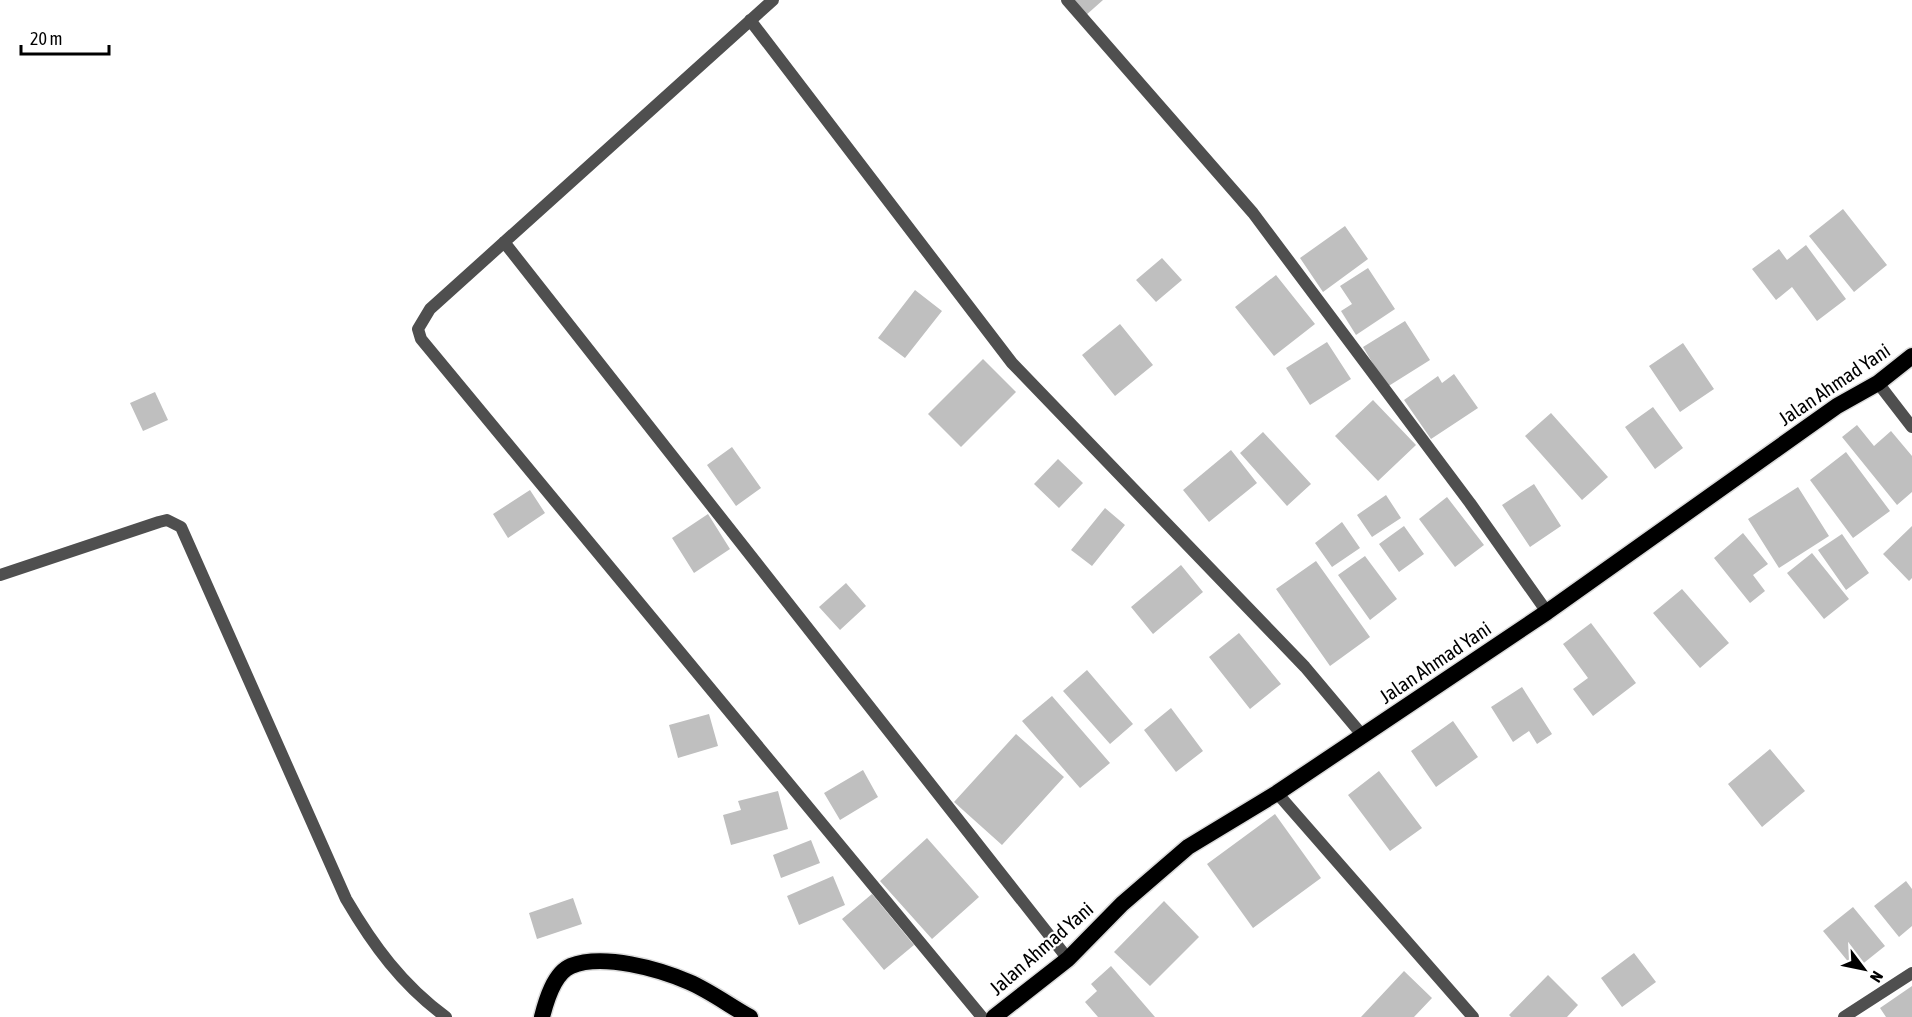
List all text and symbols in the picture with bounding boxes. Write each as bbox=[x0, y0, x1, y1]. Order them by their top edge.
scale bar bbox=[21, 18, 110, 56]
text: 20 m bbox=[30, 28, 62, 49]
street label: Jalan Ahmad Yani bbox=[1774, 338, 1894, 430]
street label: Jalan Ahmad Yani bbox=[1375, 616, 1495, 708]
street label: Jalan Ahmad Yani bbox=[985, 897, 1097, 999]
north arrow bbox=[1834, 939, 1894, 999]
text: N bbox=[1867, 968, 1887, 986]

